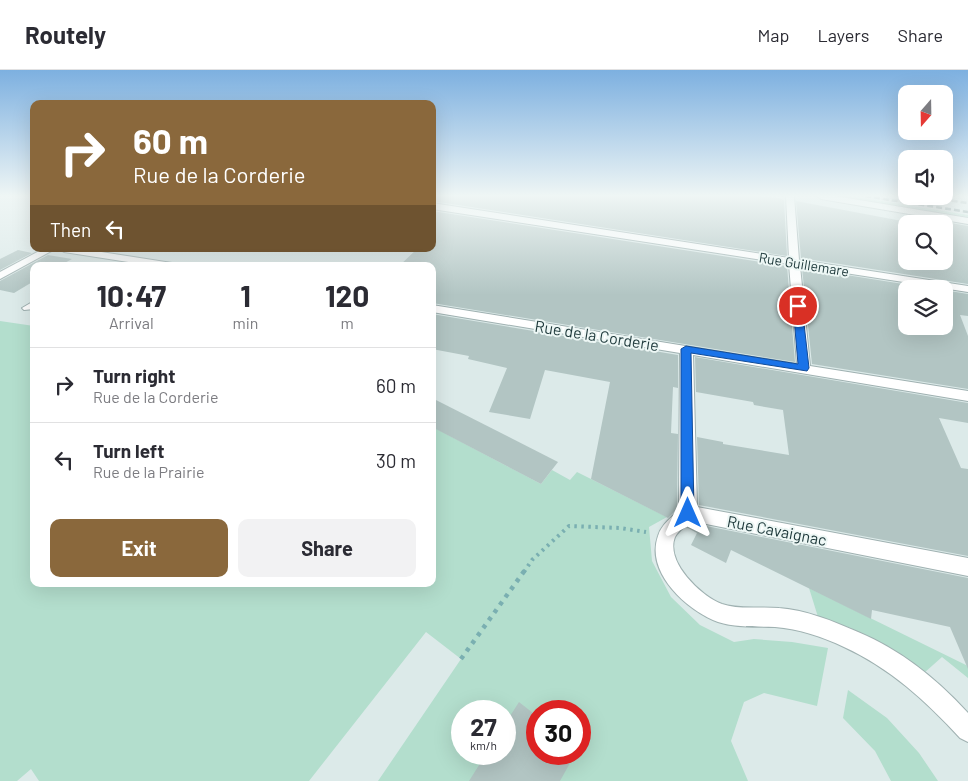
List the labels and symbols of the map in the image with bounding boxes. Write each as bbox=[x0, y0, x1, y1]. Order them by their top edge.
north arrow bbox=[898, 85, 952, 140]
street label: Rue Guillemare bbox=[758, 248, 850, 280]
pin bbox=[777, 285, 819, 327]
street label: Rue de la Corderie bbox=[534, 316, 660, 354]
position arrow bbox=[661, 486, 713, 538]
street label: Rue Cavaignac bbox=[726, 511, 828, 549]
speed limit sign: 30 bbox=[526, 700, 591, 765]

